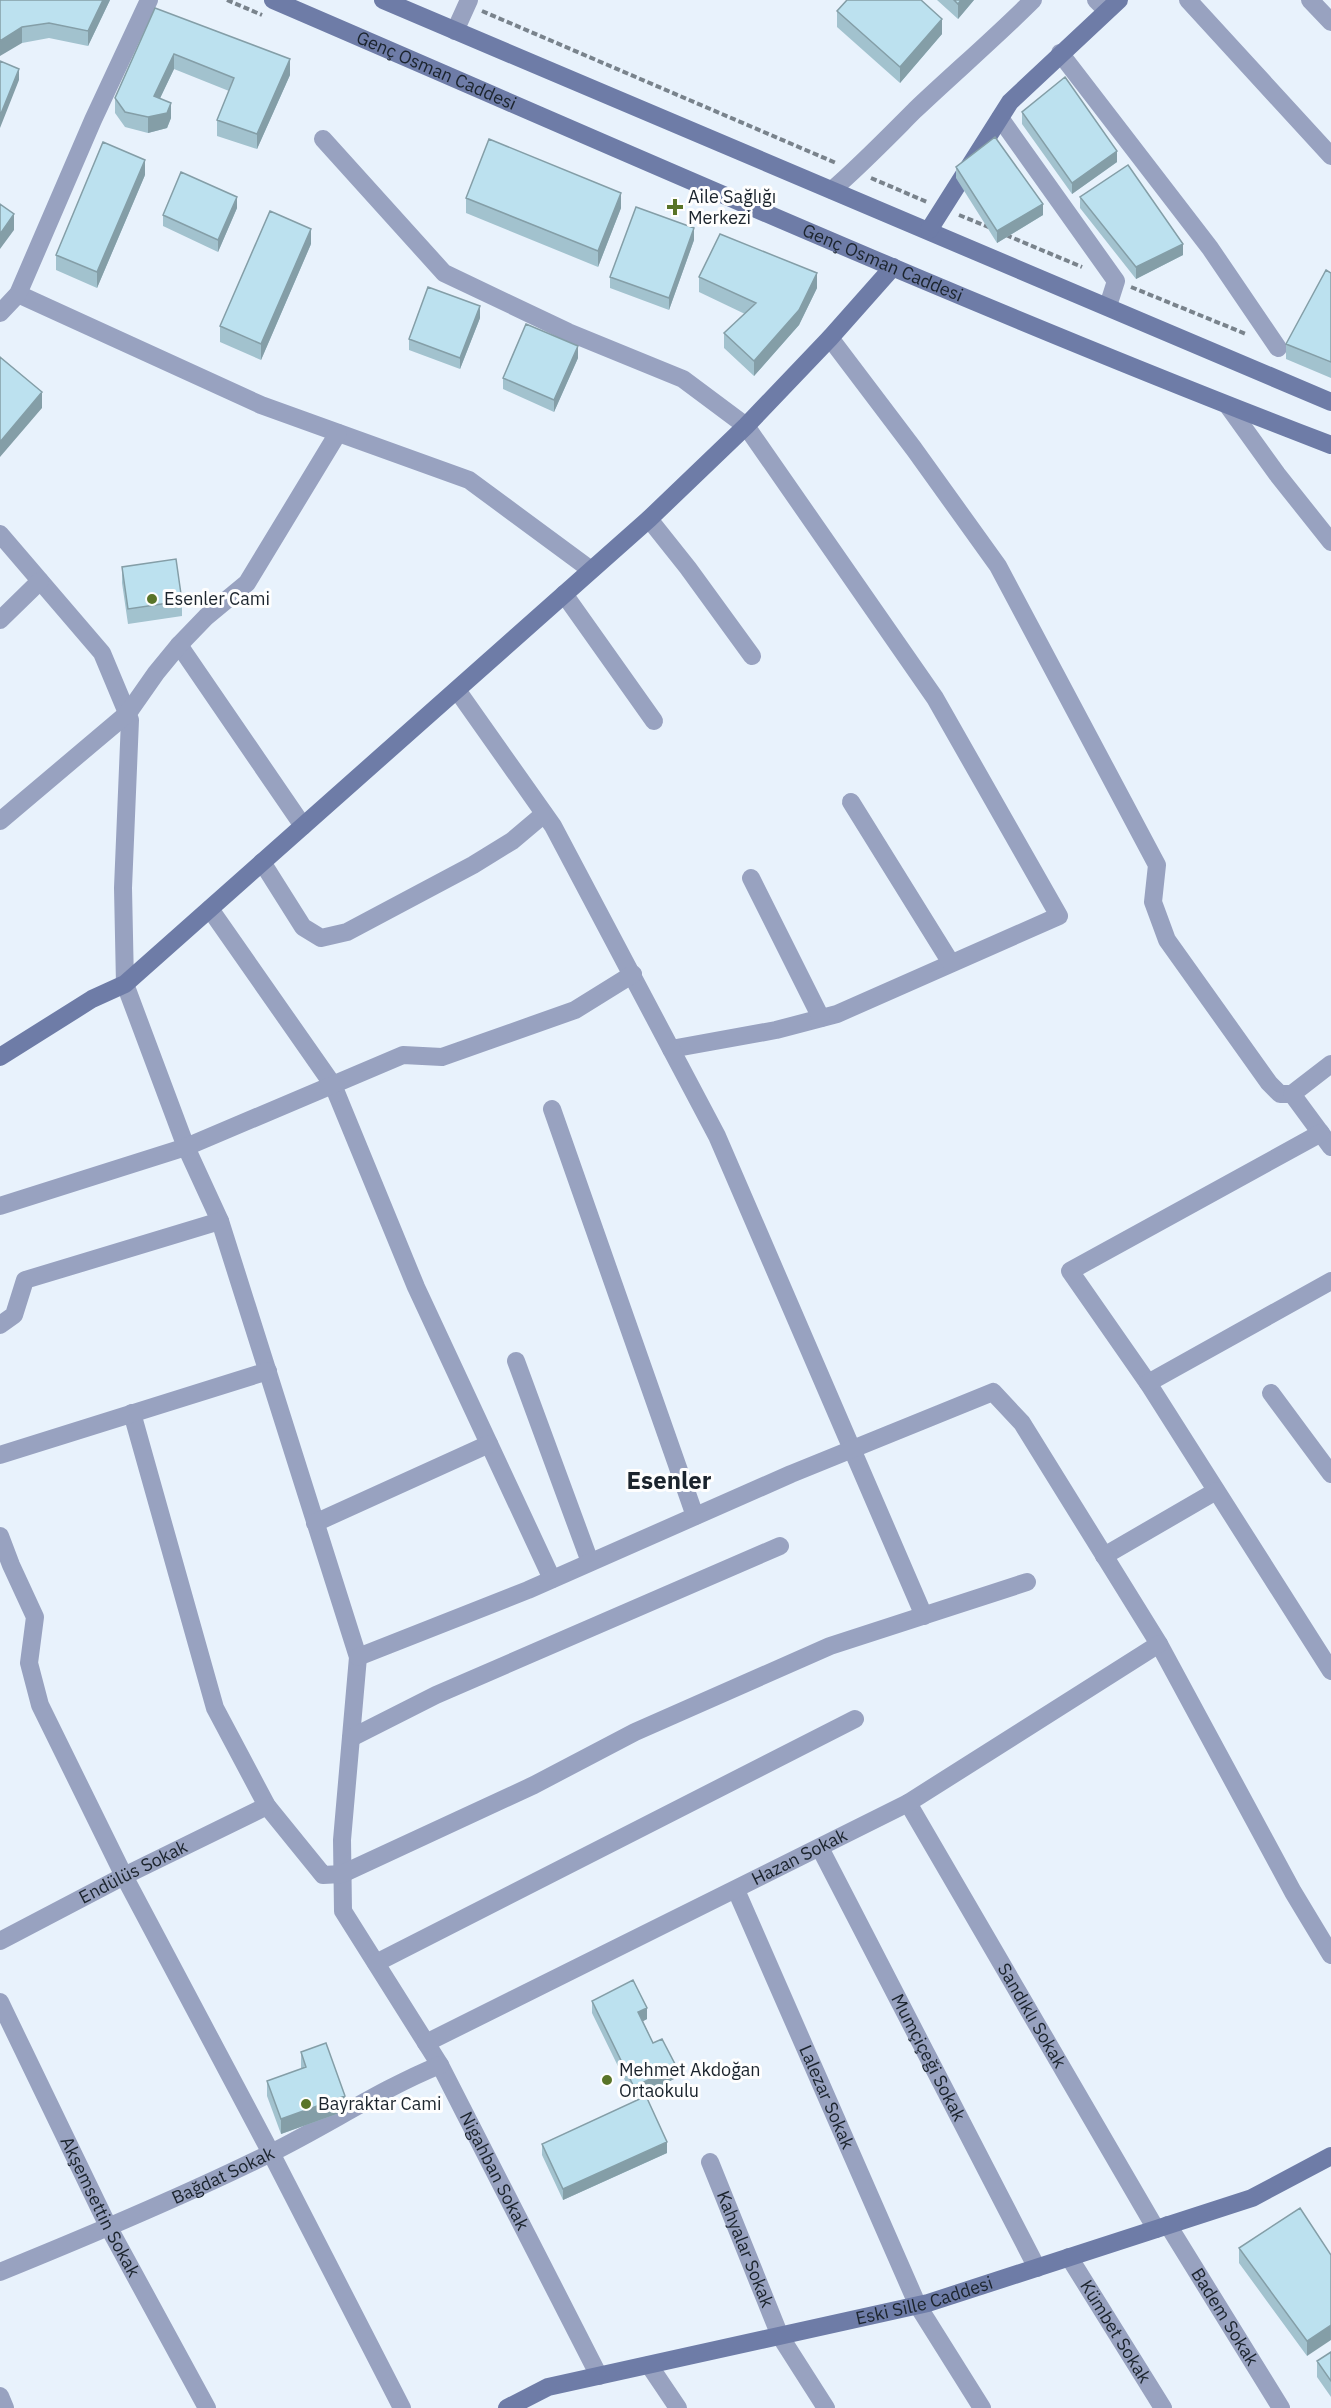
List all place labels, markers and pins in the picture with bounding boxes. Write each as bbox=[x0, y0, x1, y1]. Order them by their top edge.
place label: Aile Sağlığı Merkezi bbox=[688, 185, 776, 229]
marker: Aile Sağlığı Merkezi bbox=[666, 198, 684, 216]
place label: Esenler Cami bbox=[164, 587, 270, 610]
marker: Esenler Cami bbox=[145, 592, 159, 606]
place label: Mehmet Akdoğan Ortaokulu bbox=[619, 2058, 761, 2102]
marker: Mehmet Akdoğan Ortaokulu bbox=[600, 2073, 614, 2087]
place label: Bayraktar Cami bbox=[318, 2092, 442, 2115]
marker: Bayraktar Cami bbox=[299, 2097, 313, 2111]

